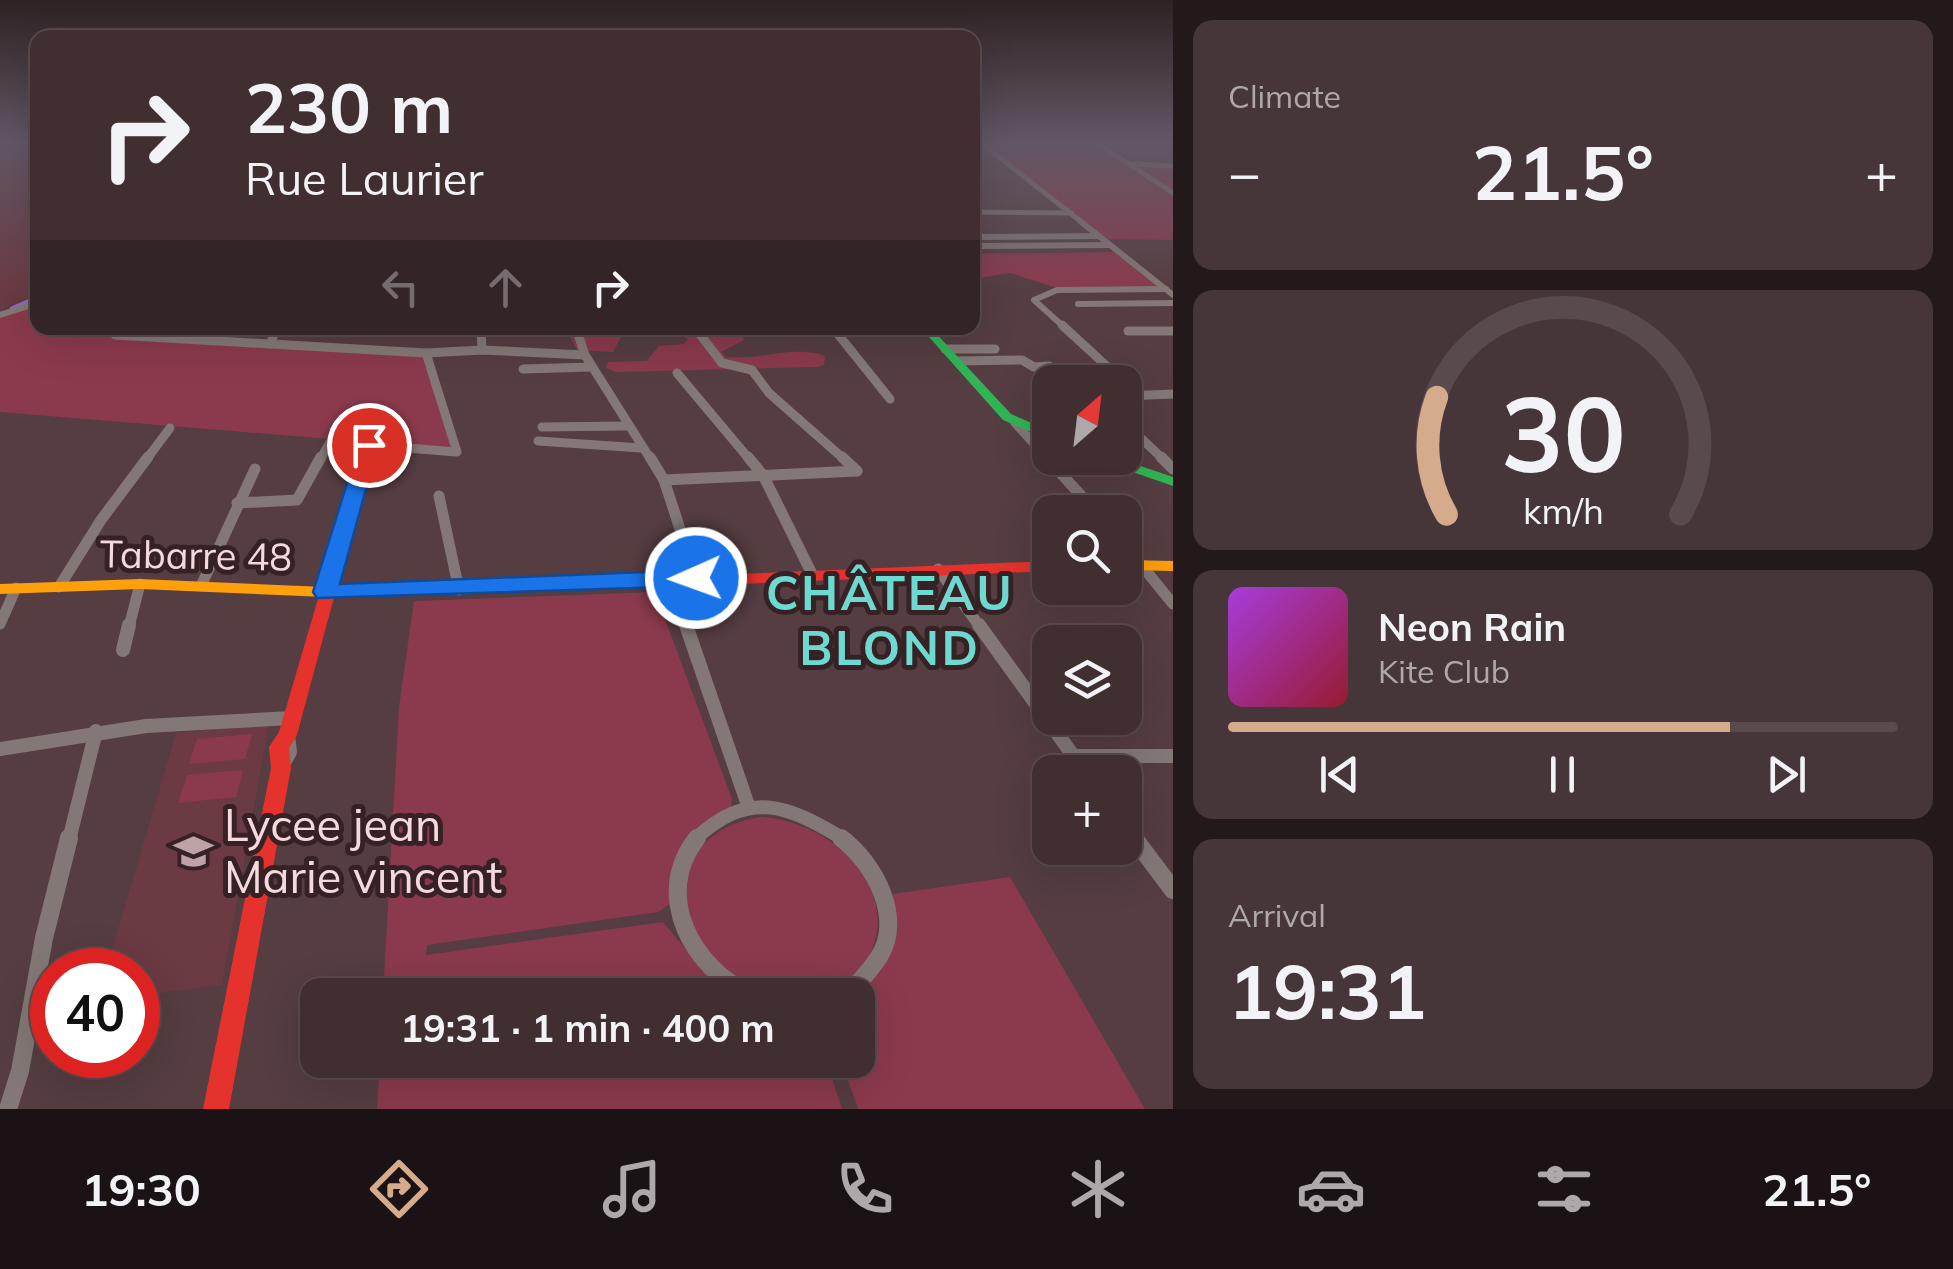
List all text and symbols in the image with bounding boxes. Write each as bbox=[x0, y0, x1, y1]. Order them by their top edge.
text: 230 m bbox=[245, 63, 453, 151]
icon: right bbox=[80, 70, 210, 200]
text: Climate bbox=[1228, 76, 1341, 116]
text: 21.5° bbox=[1472, 125, 1654, 219]
text: − bbox=[1228, 138, 1261, 207]
text: + bbox=[1865, 138, 1898, 207]
text: Rue Laurier bbox=[245, 150, 484, 206]
icon: left bbox=[373, 260, 428, 315]
icon: ahead bbox=[478, 260, 533, 315]
icon: right bbox=[583, 260, 638, 315]
north arrow bbox=[1032, 365, 1142, 475]
map controls bbox=[1032, 365, 1142, 865]
text: 30 bbox=[1501, 367, 1625, 498]
pin bbox=[327, 403, 412, 488]
icon: arrive bbox=[342, 418, 397, 473]
text: km/h bbox=[1523, 488, 1603, 533]
button: search bbox=[1032, 495, 1142, 605]
position arrow bbox=[644, 526, 748, 630]
street label: Tabarre 48 bbox=[100, 529, 292, 581]
district label: CHÂTEAU BLOND bbox=[766, 562, 1014, 677]
text: Neon Rain bbox=[1378, 603, 1566, 651]
button: layers bbox=[1032, 625, 1142, 735]
text: Kite Club bbox=[1378, 651, 1510, 691]
icon: previous bbox=[1312, 747, 1367, 802]
icon: pause bbox=[1535, 747, 1590, 802]
icon: next bbox=[1759, 747, 1814, 802]
button: + bbox=[1032, 755, 1142, 865]
place label: Lycee jean Marie vincent bbox=[224, 796, 502, 904]
school or university icon: Lycee jean Marie vincent bbox=[173, 830, 215, 872]
text: Arrival bbox=[1228, 895, 1326, 935]
text: 19:31 bbox=[1228, 944, 1427, 1038]
speed limit sign: 40 bbox=[30, 948, 160, 1078]
text: 19:31 · 1 min · 400 m bbox=[400, 1004, 775, 1052]
icon: directions bbox=[364, 1154, 434, 1224]
icon: music bbox=[597, 1154, 667, 1224]
icon: phone bbox=[830, 1154, 900, 1224]
icon: climate bbox=[1063, 1154, 1133, 1224]
icon: car bbox=[1296, 1154, 1366, 1224]
icon: filters bbox=[1529, 1154, 1599, 1224]
text: 19:30 bbox=[82, 1161, 201, 1217]
text: 21.5° bbox=[1762, 1161, 1871, 1217]

